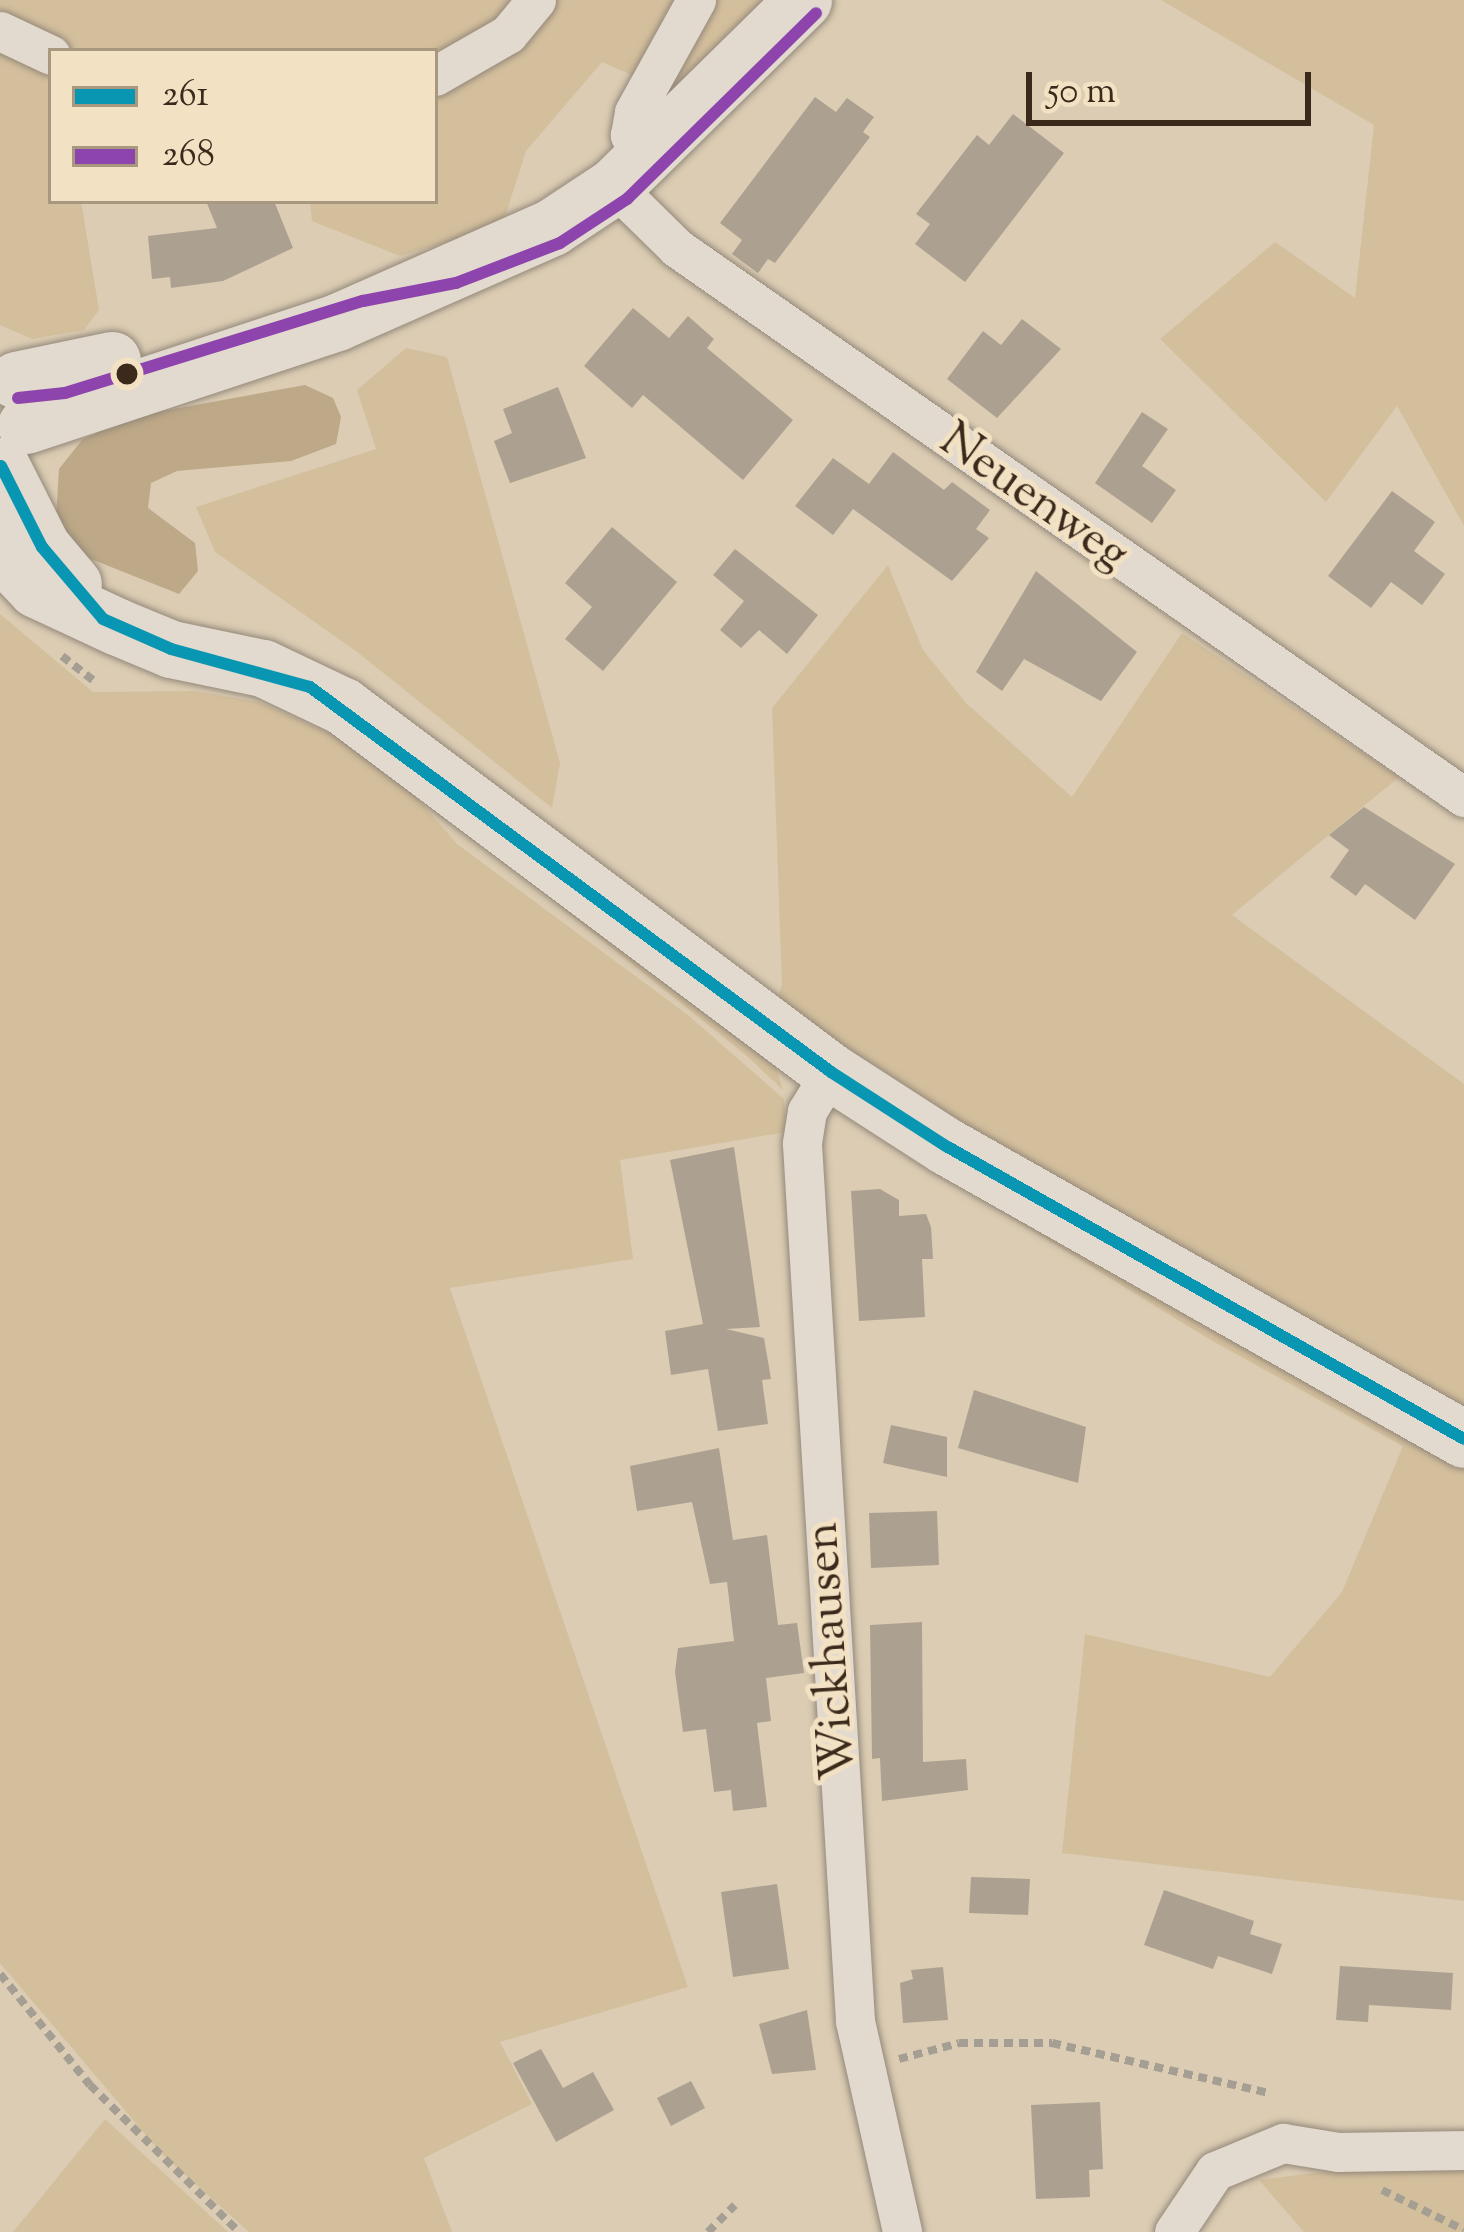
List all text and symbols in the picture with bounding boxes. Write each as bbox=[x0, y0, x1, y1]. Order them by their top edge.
legend bbox=[48, 48, 438, 204]
scale bar bbox=[1032, 48, 1317, 122]
text: 50 m bbox=[1047, 67, 1116, 119]
text: 261 bbox=[162, 70, 209, 122]
text: 268 bbox=[162, 130, 215, 182]
unlabelled marker bbox=[116, 363, 138, 385]
street label: Neuenweg bbox=[927, 413, 1139, 585]
street label: Wickhausen bbox=[795, 1520, 871, 1782]

